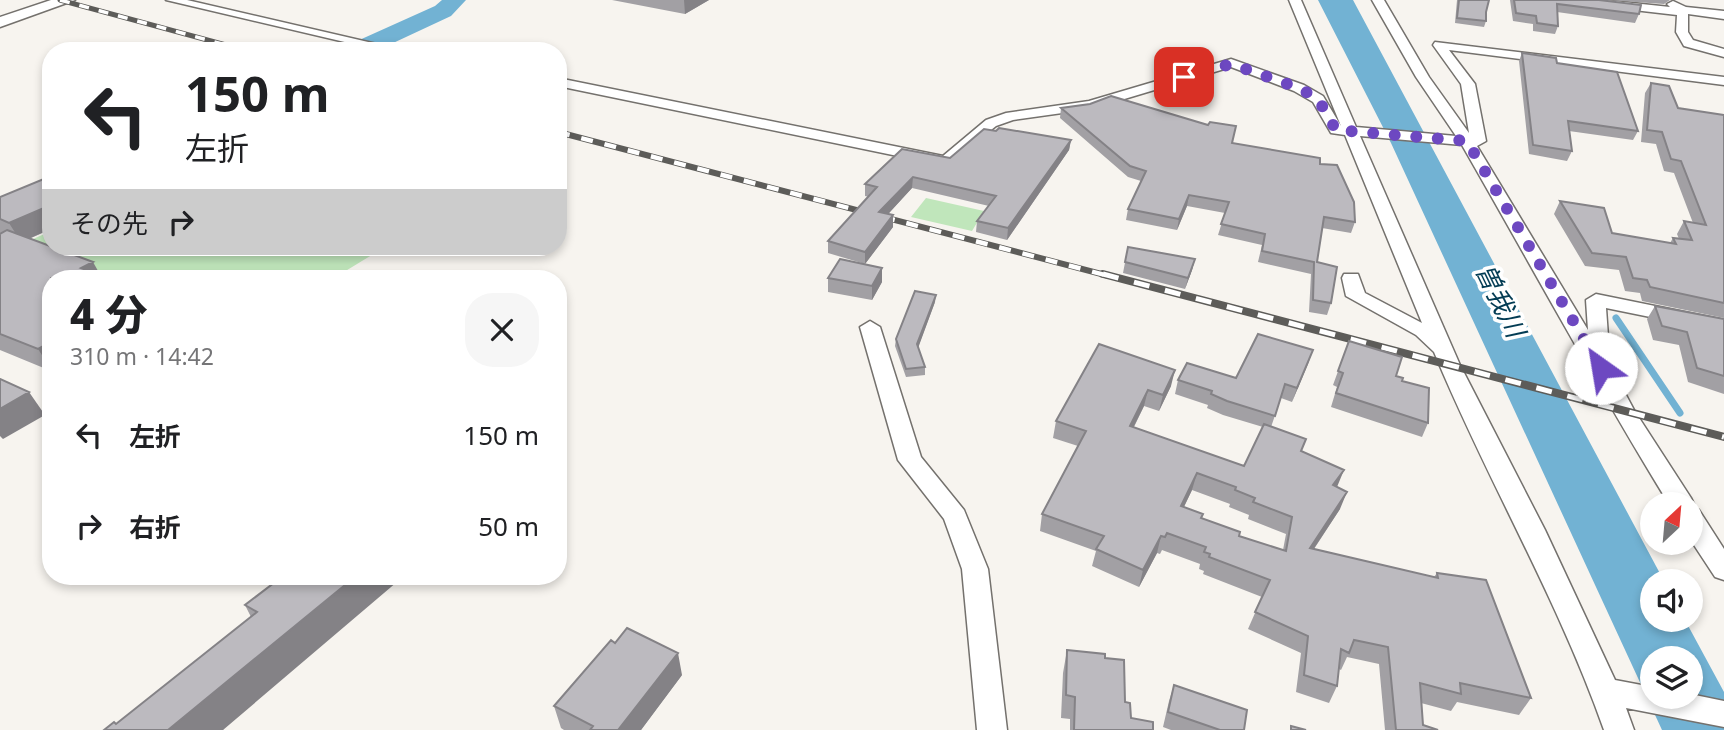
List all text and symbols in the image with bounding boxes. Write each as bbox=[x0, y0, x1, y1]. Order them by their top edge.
pin bbox=[1154, 47, 1214, 107]
icon: arrive bbox=[1165, 58, 1203, 96]
text: 150 m bbox=[185, 60, 330, 126]
icon: left bbox=[70, 70, 161, 161]
text: 左折 bbox=[185, 126, 249, 169]
icon: right bbox=[162, 203, 200, 241]
text: その先 bbox=[70, 205, 148, 241]
water label: 曽我川 bbox=[1468, 257, 1536, 346]
text: 4 分 bbox=[70, 285, 147, 342]
button: close bbox=[465, 293, 539, 367]
position arrow bbox=[1564, 331, 1638, 405]
text: 310 m · 14:42 bbox=[70, 340, 214, 372]
icon: left bbox=[70, 416, 108, 454]
text: 150 m bbox=[463, 417, 539, 453]
text: 左折 bbox=[129, 418, 181, 454]
north arrow bbox=[1640, 492, 1703, 555]
map controls bbox=[1640, 492, 1703, 709]
icon: right bbox=[70, 507, 108, 545]
text: 50 m bbox=[478, 508, 539, 544]
text: 右折 bbox=[129, 509, 181, 545]
button: sound bbox=[1640, 569, 1703, 632]
button: layers bbox=[1640, 646, 1703, 709]

